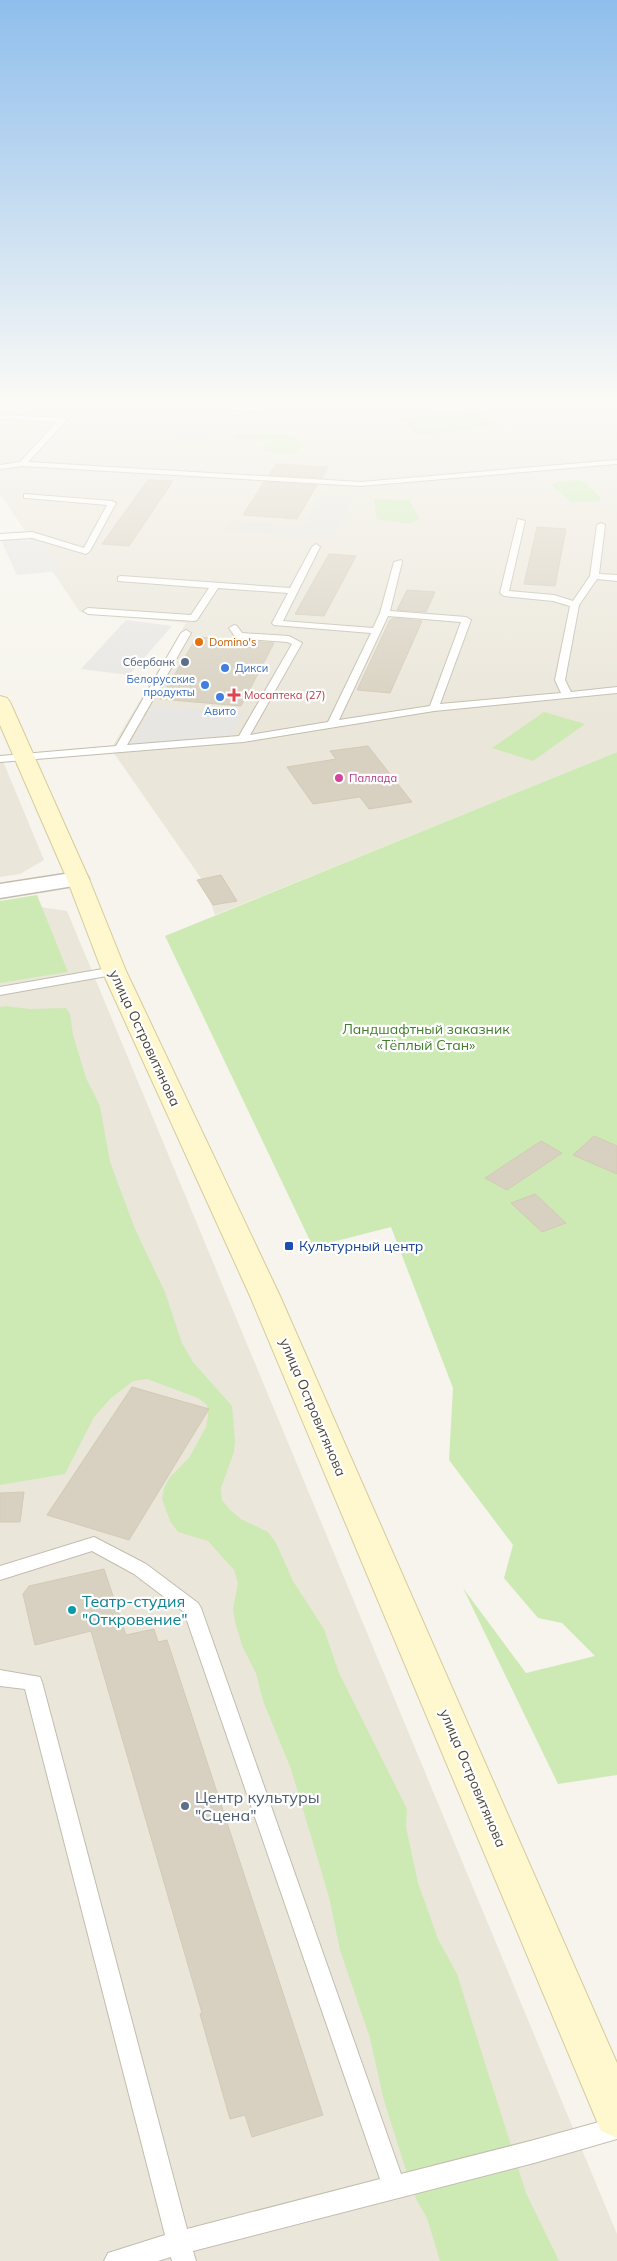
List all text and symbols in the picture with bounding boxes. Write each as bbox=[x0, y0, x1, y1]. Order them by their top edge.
place label: Domino's bbox=[209, 635, 256, 649]
marker: Domino's bbox=[193, 636, 205, 648]
place label: Сбербанк bbox=[123, 655, 175, 669]
marker: Сбербанк bbox=[179, 656, 191, 668]
place label: Дикси bbox=[235, 661, 268, 675]
marker: Дикси bbox=[219, 662, 231, 674]
place label: Белорусские продукты bbox=[126, 672, 195, 699]
marker: Белорусские продукты bbox=[199, 679, 211, 691]
place label: Мосаптека (27) bbox=[244, 688, 325, 702]
marker: Мосаптека (27) bbox=[228, 689, 240, 701]
marker: Авито bbox=[214, 691, 226, 703]
place label: Авито bbox=[204, 704, 236, 718]
place label: Паллада bbox=[349, 771, 397, 785]
marker: Паллада bbox=[333, 772, 345, 784]
street label: улица Островитянова bbox=[105, 967, 185, 1109]
park label: Ландшафтный заказник «Тёплый Стан» bbox=[342, 1020, 510, 1054]
place label: Культурный центр bbox=[299, 1237, 423, 1255]
marker: Культурный центр bbox=[283, 1240, 295, 1252]
street label: улица Островитянова bbox=[276, 1335, 350, 1479]
place label: Театр-студия "Откровение" bbox=[82, 1591, 188, 1629]
marker: Театр-студия "Откровение" bbox=[66, 1604, 78, 1616]
street label: улица Островитянова bbox=[436, 1706, 510, 1850]
place label: Центр культуры "Сцена" bbox=[195, 1787, 320, 1825]
marker: Центр культуры "Сцена" bbox=[179, 1800, 191, 1812]

